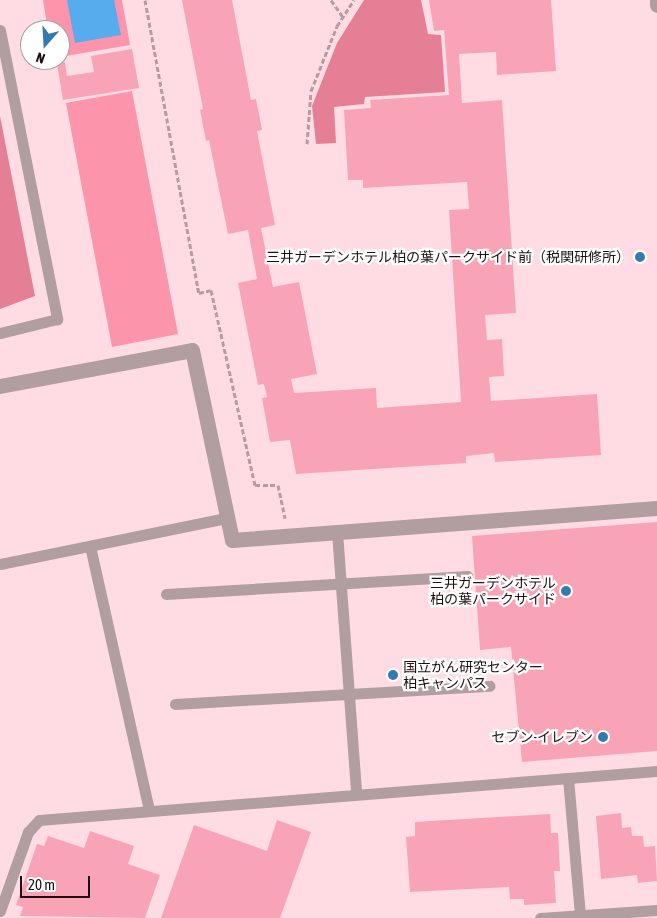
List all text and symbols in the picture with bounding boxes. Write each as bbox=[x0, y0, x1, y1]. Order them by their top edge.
north arrow bbox=[20, 20, 70, 70]
text: N bbox=[34, 49, 47, 67]
place label: 三井ガーデンホテル柏の葉パークサイド前（税関研修所） bbox=[266, 249, 630, 265]
marker: 三井ガーデンホテル柏の葉パークサイド前（税関研修所） bbox=[634, 251, 646, 263]
place label: 三井ガーデンホテル 柏の葉パークサイド bbox=[430, 575, 556, 608]
marker: 三井ガーデンホテル 柏の葉パークサイド bbox=[560, 585, 572, 597]
place label: 国立がん研究センター 柏キャンパス bbox=[403, 659, 543, 692]
marker: 国立がん研究センター 柏キャンパス bbox=[387, 669, 399, 681]
place label: セブン-イレブン bbox=[492, 729, 593, 745]
marker: セブン-イレブン bbox=[597, 731, 609, 743]
scale bar bbox=[22, 866, 92, 898]
text: 20 m bbox=[28, 876, 55, 893]

